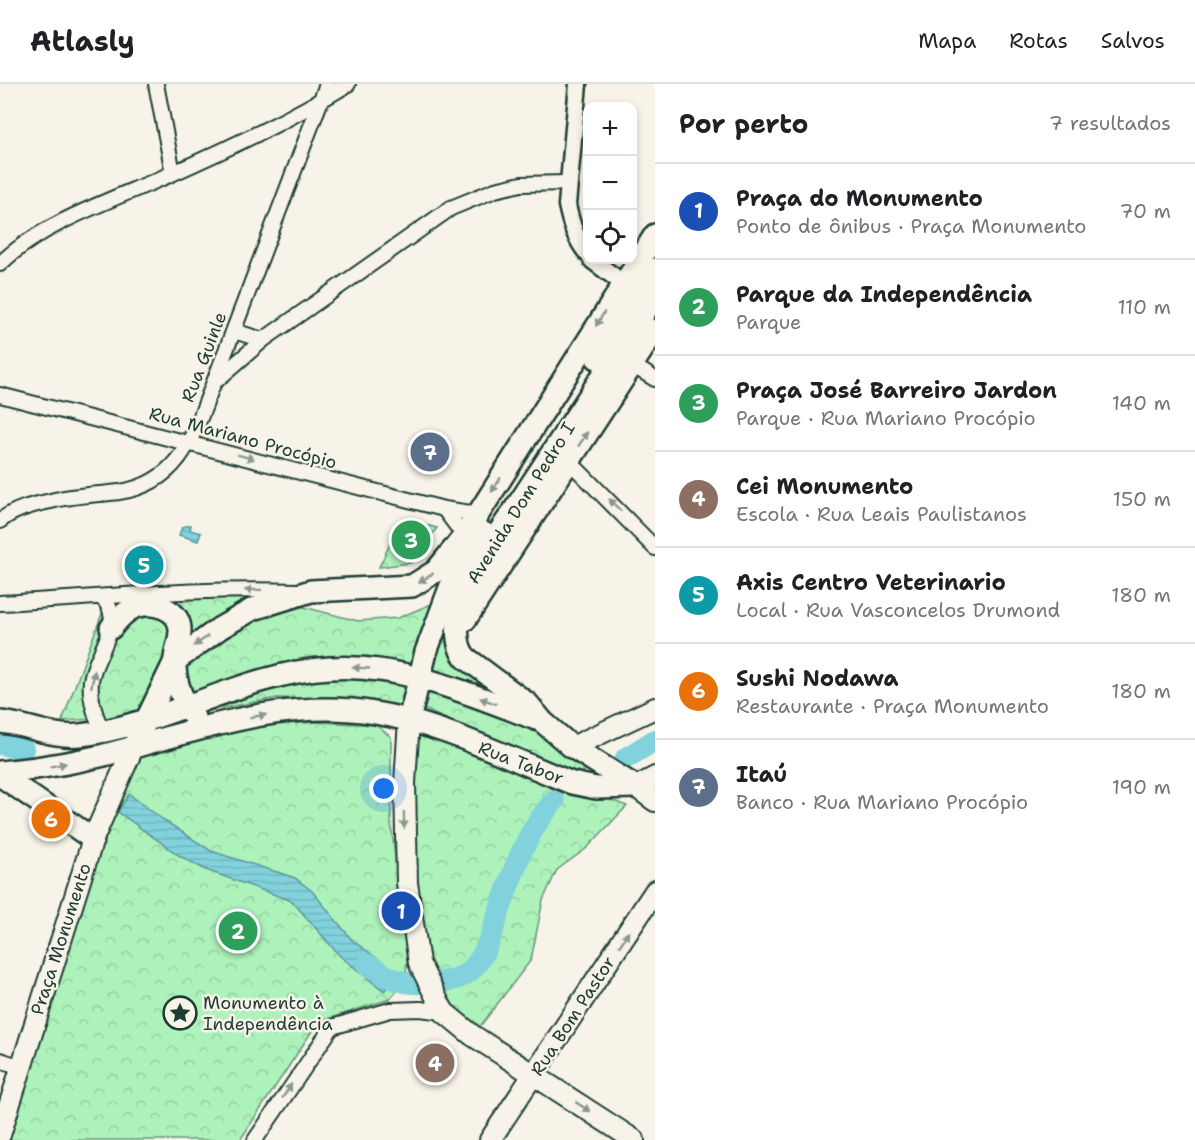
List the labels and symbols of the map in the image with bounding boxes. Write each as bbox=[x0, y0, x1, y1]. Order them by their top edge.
street label: Rua Guinle bbox=[176, 308, 232, 406]
one-way arrow bbox=[595, 311, 606, 328]
street label: Rua Mariano Procópio bbox=[146, 401, 340, 475]
street label: Avenida Dom Pedro I bbox=[461, 418, 581, 588]
pin: 7 bbox=[410, 430, 450, 475]
one-way arrow bbox=[578, 431, 589, 447]
one-way arrow bbox=[236, 452, 255, 462]
one-way arrow bbox=[491, 476, 502, 493]
one-way arrow bbox=[608, 499, 622, 513]
pin: 3 bbox=[392, 518, 430, 562]
pin: 5 bbox=[124, 542, 164, 588]
one-way arrow bbox=[419, 572, 435, 584]
one-way arrow bbox=[243, 585, 262, 595]
one-way arrow bbox=[194, 635, 210, 647]
one-way arrow bbox=[351, 664, 370, 673]
one-way arrow bbox=[88, 670, 98, 688]
one-way arrow bbox=[478, 696, 496, 706]
one-way arrow bbox=[249, 711, 268, 720]
street label: Rua Tabor bbox=[475, 736, 567, 790]
one-way arrow bbox=[49, 760, 67, 770]
your location bbox=[369, 774, 398, 803]
pin: 6 bbox=[32, 796, 70, 842]
one-way arrow bbox=[399, 811, 409, 830]
street label: Praça Monumento bbox=[25, 860, 97, 1018]
pin: 1 bbox=[382, 888, 420, 934]
pin: 2 bbox=[218, 908, 258, 954]
one-way arrow bbox=[618, 930, 629, 947]
street label: Rua Bom Pastor bbox=[525, 951, 621, 1081]
place label: Monumento à Independência bbox=[203, 991, 333, 1036]
place icon: Monumento à Independência bbox=[162, 995, 198, 1031]
pin: 4 bbox=[416, 1040, 454, 1086]
one-way arrow bbox=[281, 1083, 292, 1099]
one-way arrow bbox=[575, 1102, 591, 1113]

